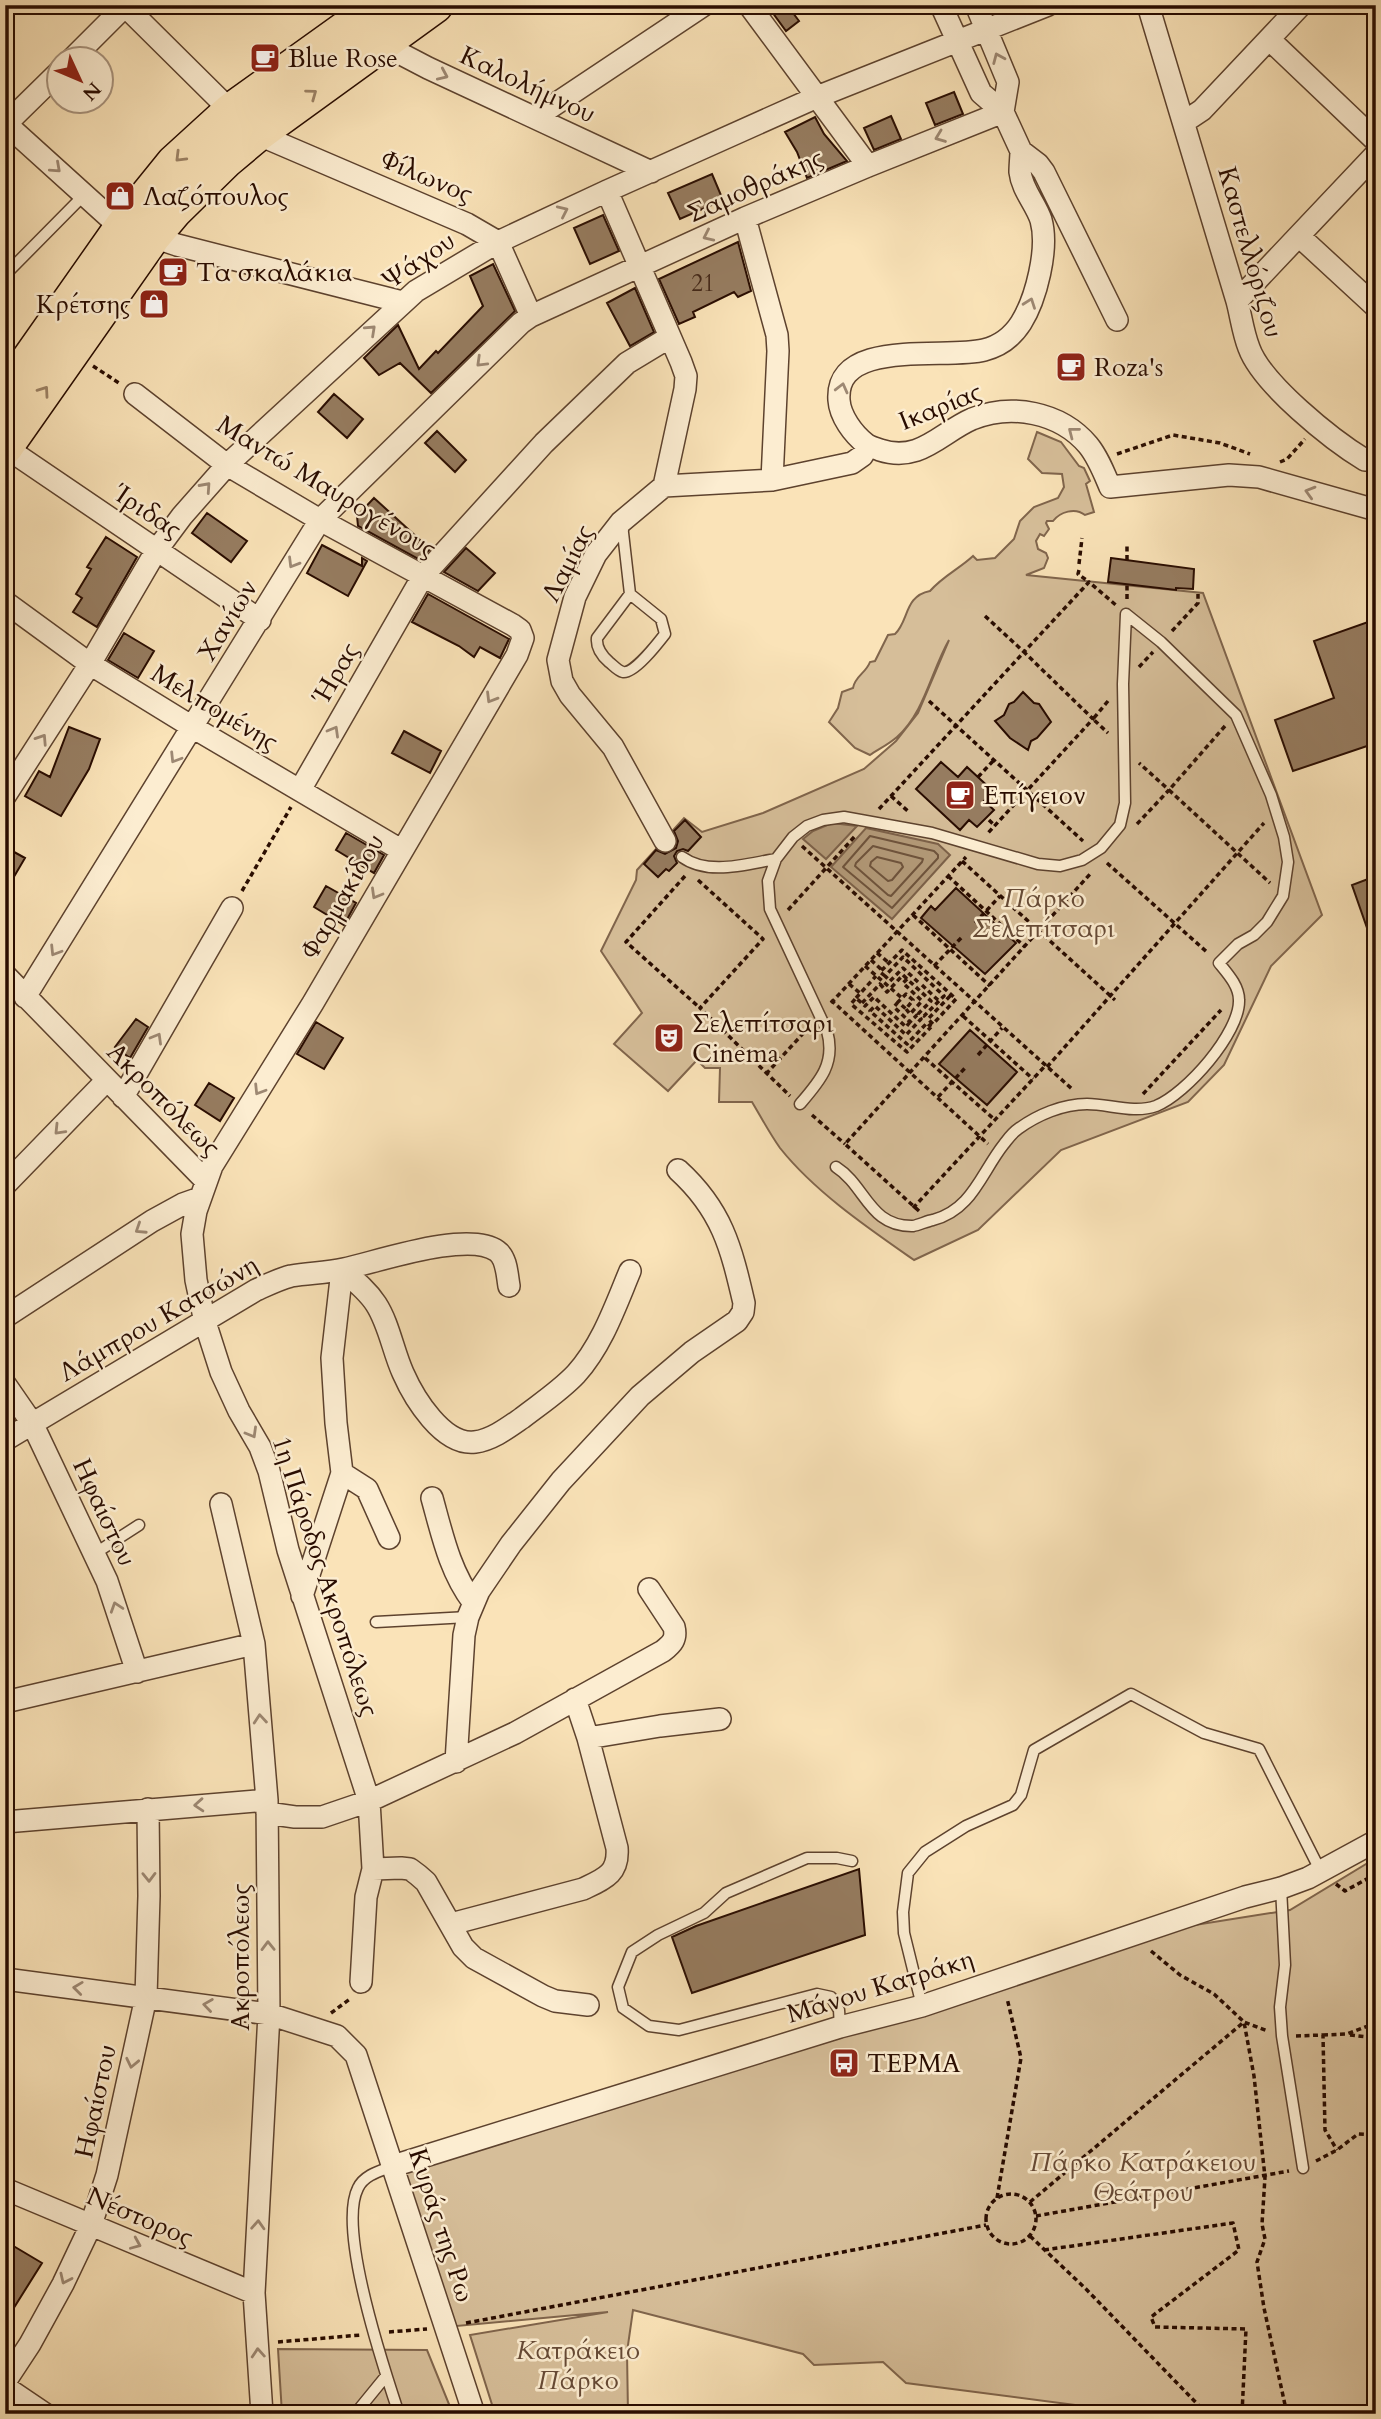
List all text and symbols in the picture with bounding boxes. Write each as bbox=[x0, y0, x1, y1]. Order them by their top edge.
street label: Καλολήμνου bbox=[454, 38, 601, 131]
cafe icon: Blue Rose bbox=[248, 41, 282, 75]
place label: Blue Rose bbox=[288, 41, 398, 76]
north arrow bbox=[46, 46, 116, 116]
one-way arrow bbox=[993, 52, 1007, 64]
one-way arrow bbox=[436, 66, 448, 80]
text: N bbox=[76, 76, 107, 106]
one-way arrow bbox=[304, 90, 317, 102]
one-way arrow bbox=[935, 129, 947, 143]
street label: Σαμοθράκης bbox=[682, 140, 829, 231]
street label: Φίλωνος bbox=[376, 141, 478, 211]
one-way arrow bbox=[175, 148, 188, 161]
one-way arrow bbox=[48, 160, 61, 173]
street label: Καστελλόριζου bbox=[1209, 163, 1292, 342]
shop icon: Λαζόπουλος bbox=[103, 179, 137, 213]
place label: Λαζόπουλος bbox=[143, 179, 289, 214]
one-way arrow bbox=[556, 205, 568, 219]
street label: Ψάχου bbox=[375, 223, 462, 298]
one-way arrow bbox=[703, 227, 715, 241]
cafe icon: Τα σκαλάκια bbox=[156, 255, 190, 289]
place label: Τα σκαλάκια bbox=[196, 255, 352, 290]
house number: 21 bbox=[691, 268, 715, 299]
place label: Κρέτσης bbox=[36, 287, 131, 322]
shop icon: Κρέτσης bbox=[137, 287, 171, 321]
one-way arrow bbox=[1022, 298, 1036, 310]
one-way arrow bbox=[363, 326, 376, 339]
cafe icon: Roza's bbox=[1054, 350, 1088, 384]
place label: Roza's bbox=[1094, 350, 1164, 385]
one-way arrow bbox=[477, 354, 490, 367]
street label: Ικαρίας bbox=[894, 374, 987, 439]
one-way arrow bbox=[834, 383, 848, 395]
one-way arrow bbox=[36, 386, 48, 399]
street label: Μαντώ Μαυρογένους bbox=[210, 407, 443, 566]
one-way arrow bbox=[1068, 428, 1080, 440]
street label: Ίριδας bbox=[106, 475, 188, 547]
one-way arrow bbox=[198, 482, 210, 495]
one-way arrow bbox=[1304, 485, 1316, 500]
street label: Λαμίας bbox=[533, 519, 602, 608]
one-way arrow bbox=[288, 556, 301, 569]
street label: Χανίων bbox=[189, 573, 265, 668]
street label: Ήρας bbox=[304, 636, 367, 711]
street label: Μελπομένης bbox=[145, 656, 285, 759]
one-way arrow bbox=[486, 691, 499, 703]
one-way arrow bbox=[326, 725, 339, 738]
one-way arrow bbox=[34, 733, 47, 746]
one-way arrow bbox=[171, 750, 184, 763]
cafe icon: Επίγειον bbox=[943, 778, 977, 812]
place label: Επίγειον bbox=[983, 778, 1086, 813]
street label: Φαρμακίδου bbox=[292, 827, 392, 965]
park label: Πάρκο Σελεπίτσαρι bbox=[973, 881, 1115, 946]
one-way arrow bbox=[371, 887, 384, 899]
one-way arrow bbox=[50, 943, 63, 956]
place label: Σελεπίτσαρι Cinema bbox=[692, 1006, 834, 1071]
theatre icon: Σελεπίτσαρι Cinema bbox=[652, 1021, 686, 1055]
one-way arrow bbox=[149, 1033, 162, 1045]
street label: Ακροπόλεως bbox=[99, 1035, 228, 1164]
one-way arrow bbox=[255, 1082, 268, 1095]
one-way arrow bbox=[54, 1122, 67, 1135]
one-way arrow bbox=[134, 1221, 147, 1234]
street label: Λάμπρου Κατσώνη bbox=[52, 1247, 264, 1390]
one-way arrow bbox=[244, 1425, 257, 1438]
street label: 1η Πάροδος Ακροπόλεως bbox=[264, 1432, 387, 1721]
street label: Ηφαίστου bbox=[64, 1453, 145, 1572]
one-way arrow bbox=[110, 1601, 124, 1614]
one-way arrow bbox=[253, 1713, 268, 1724]
one-way arrow bbox=[193, 1797, 204, 1812]
one-way arrow bbox=[141, 1872, 157, 1883]
street label: Ακροπόλεως bbox=[223, 1883, 258, 2031]
one-way arrow bbox=[261, 1940, 276, 1951]
street label: Μάνου Κατράκη bbox=[782, 1941, 978, 2032]
one-way arrow bbox=[73, 1980, 84, 1995]
one-way arrow bbox=[202, 1998, 213, 2013]
street label: Ηφαίστου bbox=[66, 2041, 125, 2161]
bus stop icon: ΤΕΡΜΑ bbox=[827, 2046, 861, 2080]
place label: ΤΕΡΜΑ bbox=[867, 2046, 961, 2081]
one-way arrow bbox=[125, 2057, 140, 2069]
street label: Κυράς της Ρω bbox=[400, 2144, 483, 2307]
park label: Πάρκο Κατράκειου Θεάτρου bbox=[1030, 2145, 1256, 2210]
street label: Νέστορος bbox=[81, 2178, 198, 2255]
one-way arrow bbox=[250, 2219, 265, 2230]
one-way arrow bbox=[129, 2236, 141, 2250]
one-way arrow bbox=[59, 2272, 73, 2285]
park label: Κατράκειο Πάρκο bbox=[516, 2333, 640, 2398]
one-way arrow bbox=[251, 2348, 266, 2359]

